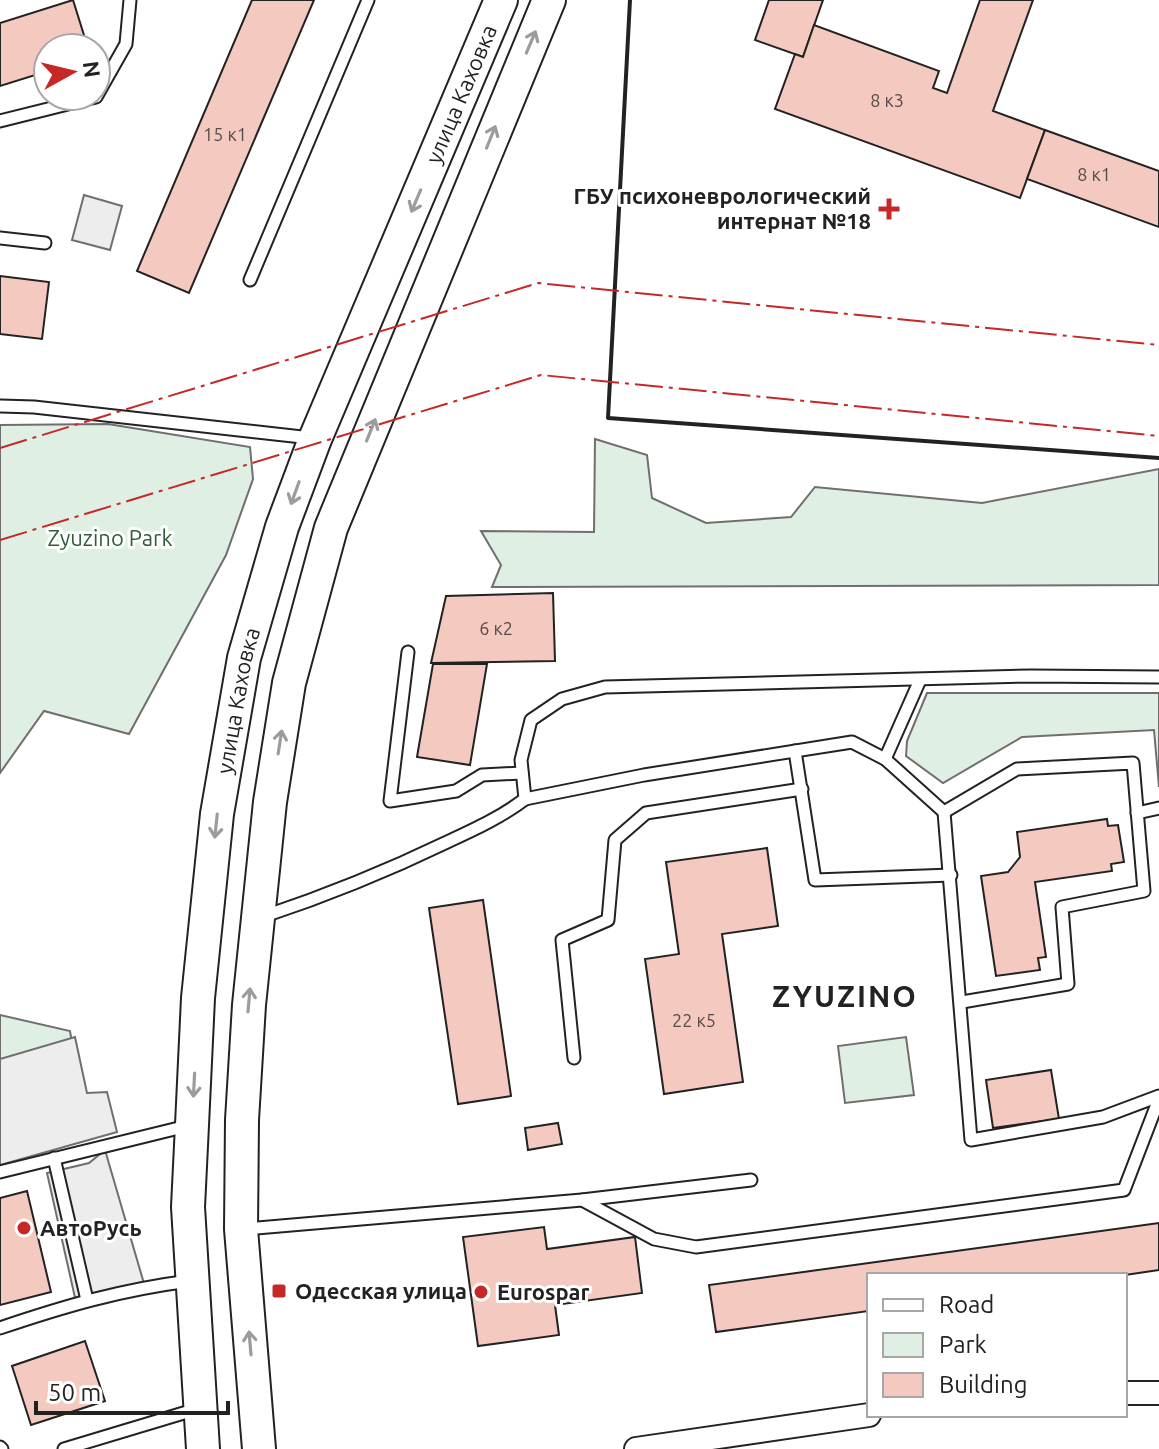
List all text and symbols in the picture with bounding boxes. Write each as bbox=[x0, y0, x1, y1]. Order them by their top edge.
street label: улица Каховка bbox=[420, 21, 501, 167]
one-way arrow bbox=[524, 31, 539, 55]
north arrow bbox=[32, 32, 112, 112]
text: N bbox=[79, 59, 106, 79]
house number: 8 к3 bbox=[870, 90, 904, 110]
house number: 15 к1 bbox=[203, 124, 247, 144]
one-way arrow bbox=[485, 125, 499, 150]
house number: 8 к1 bbox=[1077, 164, 1111, 184]
place label: ГБУ психоневрологический интернат №18 bbox=[573, 183, 871, 233]
one-way arrow bbox=[408, 188, 423, 213]
marker: ГБУ психоневрологический интернат №18 bbox=[878, 198, 900, 220]
one-way arrow bbox=[365, 418, 379, 442]
one-way arrow bbox=[287, 480, 301, 504]
park label: Zyuzino Park bbox=[47, 525, 173, 550]
house number: 6 к2 bbox=[479, 618, 513, 638]
street label: улица Каховка bbox=[211, 624, 264, 776]
one-way arrow bbox=[273, 730, 288, 755]
one-way arrow bbox=[208, 812, 223, 839]
district label: ZYUZINO bbox=[772, 979, 918, 1013]
one-way arrow bbox=[242, 987, 257, 1014]
house number: 22 к5 bbox=[672, 1010, 716, 1030]
one-way arrow bbox=[186, 1071, 201, 1098]
place label: АвтоРусь bbox=[40, 1215, 142, 1240]
marker: АвтоРусь bbox=[15, 1219, 33, 1237]
legend bbox=[867, 1273, 1127, 1417]
place label: Одесская улица bbox=[295, 1278, 467, 1303]
place label: Eurospar bbox=[497, 1279, 590, 1304]
marker: Одесская улица bbox=[270, 1282, 288, 1300]
marker: Eurospar bbox=[472, 1283, 490, 1301]
text: Road bbox=[939, 1291, 994, 1318]
one-way arrow bbox=[242, 1330, 257, 1357]
text: Park bbox=[939, 1331, 987, 1358]
scale bar bbox=[36, 1365, 228, 1415]
text: Building bbox=[939, 1371, 1027, 1398]
text: 50 m bbox=[48, 1379, 101, 1406]

